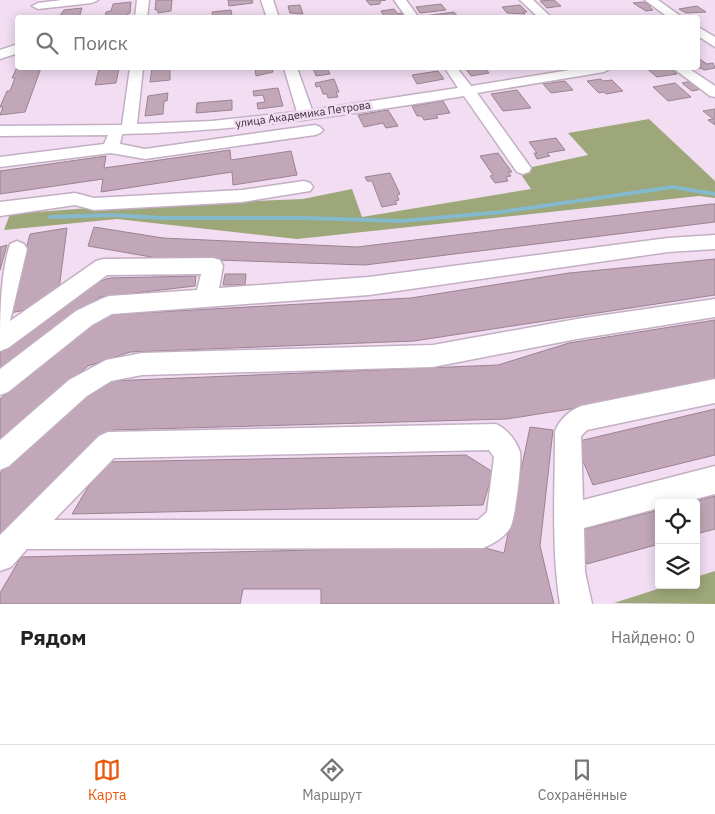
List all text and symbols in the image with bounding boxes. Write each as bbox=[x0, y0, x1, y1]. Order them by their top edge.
search box bbox=[15, 15, 700, 70]
icon: search bbox=[33, 29, 61, 57]
text: Поиск bbox=[73, 31, 128, 55]
street label: улица Академика Петрова bbox=[234, 98, 372, 130]
map controls bbox=[655, 499, 700, 589]
button: locate bbox=[655, 499, 700, 544]
button: layers bbox=[655, 544, 700, 589]
text: Рядом bbox=[20, 623, 87, 651]
text: Найдено: 0 bbox=[611, 627, 695, 647]
tab: Карта bbox=[88, 756, 126, 804]
tab: Маршрут bbox=[302, 756, 362, 804]
tab: Сохранённые bbox=[538, 756, 627, 804]

